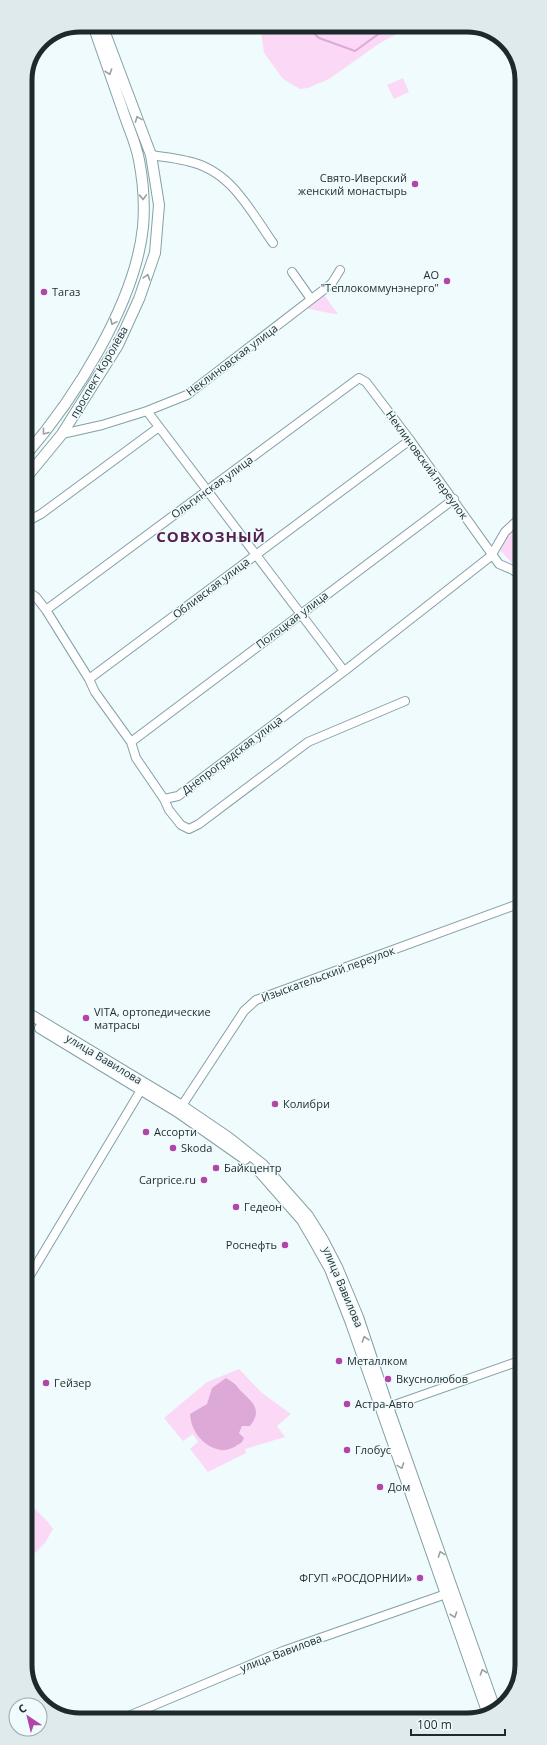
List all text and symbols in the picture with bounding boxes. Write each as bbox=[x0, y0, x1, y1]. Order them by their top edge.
one-way arrow bbox=[105, 69, 113, 76]
one-way arrow bbox=[134, 115, 142, 122]
place label: Свято-Иверский женский монастырь bbox=[298, 170, 407, 198]
marker: Свято-Иверский женский монастырь bbox=[410, 179, 420, 189]
one-way arrow bbox=[139, 194, 147, 200]
place label: АО "Теплокоммунэнерго" bbox=[321, 267, 439, 295]
one-way arrow bbox=[142, 273, 150, 280]
marker: АО "Теплокоммунэнерго" bbox=[442, 276, 452, 286]
place label: Тагаз bbox=[52, 284, 80, 299]
marker: Тагаз bbox=[39, 287, 49, 297]
one-way arrow bbox=[110, 317, 118, 325]
street label: Неклиновская улица bbox=[183, 320, 281, 399]
street label: проспект Королёва bbox=[66, 323, 131, 420]
street label: Неклиновский переулок bbox=[383, 407, 472, 522]
one-way arrow bbox=[42, 428, 49, 435]
street label: Ольгинская улица bbox=[168, 452, 256, 521]
district label: СОВХОЗНЫЙ bbox=[156, 526, 266, 546]
street label: Обливская улица bbox=[169, 554, 252, 621]
street label: Полоцкая улица bbox=[252, 587, 331, 652]
street label: Днепроградская улица bbox=[178, 712, 285, 797]
street label: Изыскательский переулок bbox=[259, 942, 397, 1005]
place label: VITA, ортопедические матрасы bbox=[94, 1004, 211, 1032]
marker: VITA, ортопедические матрасы bbox=[81, 1013, 91, 1023]
street label: улица Вавилова bbox=[63, 1030, 145, 1087]
place label: Колибри bbox=[283, 1096, 330, 1111]
marker: Колибри bbox=[270, 1099, 280, 1109]
place label: Ассорти bbox=[154, 1124, 197, 1139]
marker: Ассорти bbox=[141, 1127, 151, 1137]
place label: Skoda bbox=[181, 1140, 212, 1155]
marker: Skoda bbox=[168, 1143, 178, 1153]
place label: Байкцентр bbox=[224, 1160, 282, 1175]
marker: Байкцентр bbox=[211, 1163, 221, 1173]
place label: Carprice.ru bbox=[139, 1172, 196, 1187]
marker: Carprice.ru bbox=[199, 1175, 209, 1185]
place label: Гедеон bbox=[244, 1199, 282, 1214]
marker: Гедеон bbox=[231, 1202, 241, 1212]
place label: Роснефть bbox=[226, 1237, 277, 1252]
marker: Роснефть bbox=[280, 1240, 290, 1250]
street label: улица Вавилова bbox=[320, 1244, 367, 1330]
one-way arrow bbox=[361, 1336, 370, 1343]
place label: Металлком bbox=[347, 1353, 407, 1368]
marker: Металлком bbox=[334, 1356, 344, 1366]
place label: Вкуснолюбов bbox=[396, 1371, 468, 1386]
marker: Вкуснолюбов bbox=[383, 1374, 393, 1384]
place label: Гейзер bbox=[54, 1375, 91, 1390]
marker: Гейзер bbox=[41, 1378, 51, 1388]
place label: Астра-Авто bbox=[355, 1396, 414, 1411]
marker: Астра-Авто bbox=[342, 1399, 352, 1409]
place label: Глобус bbox=[355, 1442, 391, 1457]
marker: Глобус bbox=[342, 1445, 352, 1455]
one-way arrow bbox=[396, 1462, 404, 1469]
place label: Дом bbox=[388, 1479, 410, 1494]
marker: Дом bbox=[375, 1482, 385, 1492]
one-way arrow bbox=[438, 1551, 446, 1558]
place label: ФГУП «РОСДОРНИИ» bbox=[299, 1570, 413, 1585]
marker: ФГУП «РОСДОРНИИ» bbox=[415, 1573, 425, 1583]
one-way arrow bbox=[449, 1611, 457, 1618]
street label: улица Вавилова bbox=[238, 1630, 324, 1675]
one-way arrow bbox=[479, 1668, 487, 1675]
north arrow bbox=[8, 1697, 48, 1737]
text: С bbox=[15, 1700, 29, 1717]
scale bar bbox=[411, 1711, 505, 1737]
text: 100 m bbox=[417, 1716, 452, 1733]

